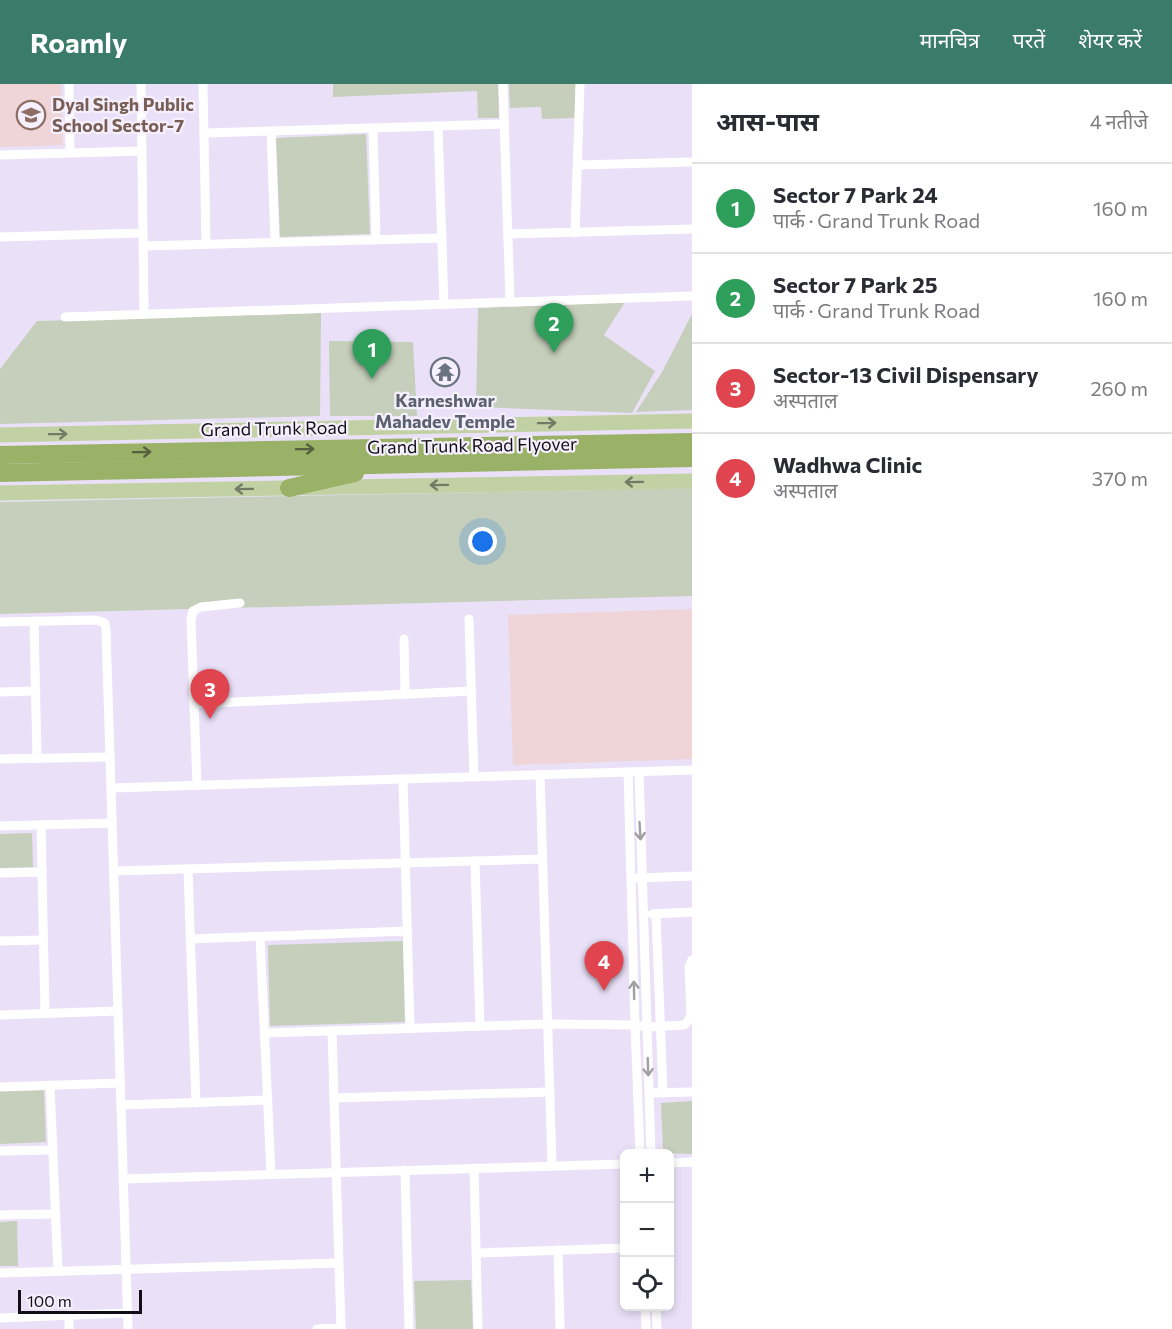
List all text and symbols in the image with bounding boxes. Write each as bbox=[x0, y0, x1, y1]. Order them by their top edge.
text: Roamly bbox=[30, 25, 127, 59]
text: मानचित्र bbox=[920, 27, 980, 52]
text: परतें bbox=[1013, 27, 1045, 52]
text: शेयर करें bbox=[1078, 27, 1142, 52]
place label: Dyal Singh Public School Sector-7 bbox=[52, 93, 194, 136]
school or university icon: Dyal Singh Public School Sector-7 bbox=[15, 99, 47, 131]
text: आस-पास bbox=[716, 105, 819, 136]
text: 4 नतीजे bbox=[1090, 109, 1148, 133]
text: Sector 7 Park 24 bbox=[773, 181, 938, 208]
text: 1 bbox=[731, 196, 740, 220]
text: 160 m bbox=[1093, 196, 1148, 220]
text: पार्क · Grand Trunk Road bbox=[773, 208, 980, 232]
text: Sector 7 Park 25 bbox=[773, 271, 938, 298]
text: 2 bbox=[730, 286, 741, 310]
text: 160 m bbox=[1093, 286, 1148, 310]
text: पार्क · Grand Trunk Road bbox=[773, 298, 980, 322]
pin: 2 bbox=[534, 304, 574, 353]
pin: 1 bbox=[352, 330, 392, 379]
temple icon: Karneshwar Mahadev Temple bbox=[429, 356, 461, 388]
text: Sector-13 Civil Dispensary bbox=[773, 361, 1039, 388]
text: 3 bbox=[730, 376, 741, 400]
text: 260 m bbox=[1090, 376, 1148, 400]
text: अस्पताल bbox=[773, 388, 838, 412]
place label: Karneshwar Mahadev Temple bbox=[375, 389, 515, 432]
street label: Grand Trunk Road bbox=[200, 416, 347, 440]
one-way arrow bbox=[537, 418, 557, 429]
one-way arrow bbox=[48, 428, 68, 440]
street label: Grand Trunk Road Flyover bbox=[367, 432, 577, 458]
one-way arrow bbox=[295, 443, 315, 455]
one-way arrow bbox=[132, 446, 152, 458]
text: Wadhwa Clinic bbox=[773, 451, 922, 478]
text: 4 bbox=[729, 466, 742, 490]
text: 370 m bbox=[1092, 466, 1148, 490]
one-way arrow bbox=[624, 476, 644, 488]
text: अस्पताल bbox=[773, 478, 838, 502]
one-way arrow bbox=[429, 479, 449, 491]
one-way arrow bbox=[234, 483, 254, 495]
your location bbox=[468, 527, 497, 556]
pin: 3 bbox=[190, 670, 230, 719]
one-way arrow bbox=[635, 820, 646, 840]
pin: 4 bbox=[584, 942, 624, 991]
one-way arrow bbox=[628, 981, 640, 1001]
one-way arrow bbox=[643, 1057, 654, 1077]
map controls bbox=[620, 1149, 674, 1311]
button: + bbox=[620, 1149, 674, 1203]
button: − bbox=[620, 1203, 674, 1257]
button: locate bbox=[620, 1257, 674, 1311]
scale bar bbox=[18, 1287, 142, 1314]
text: 100 m bbox=[27, 1291, 72, 1310]

